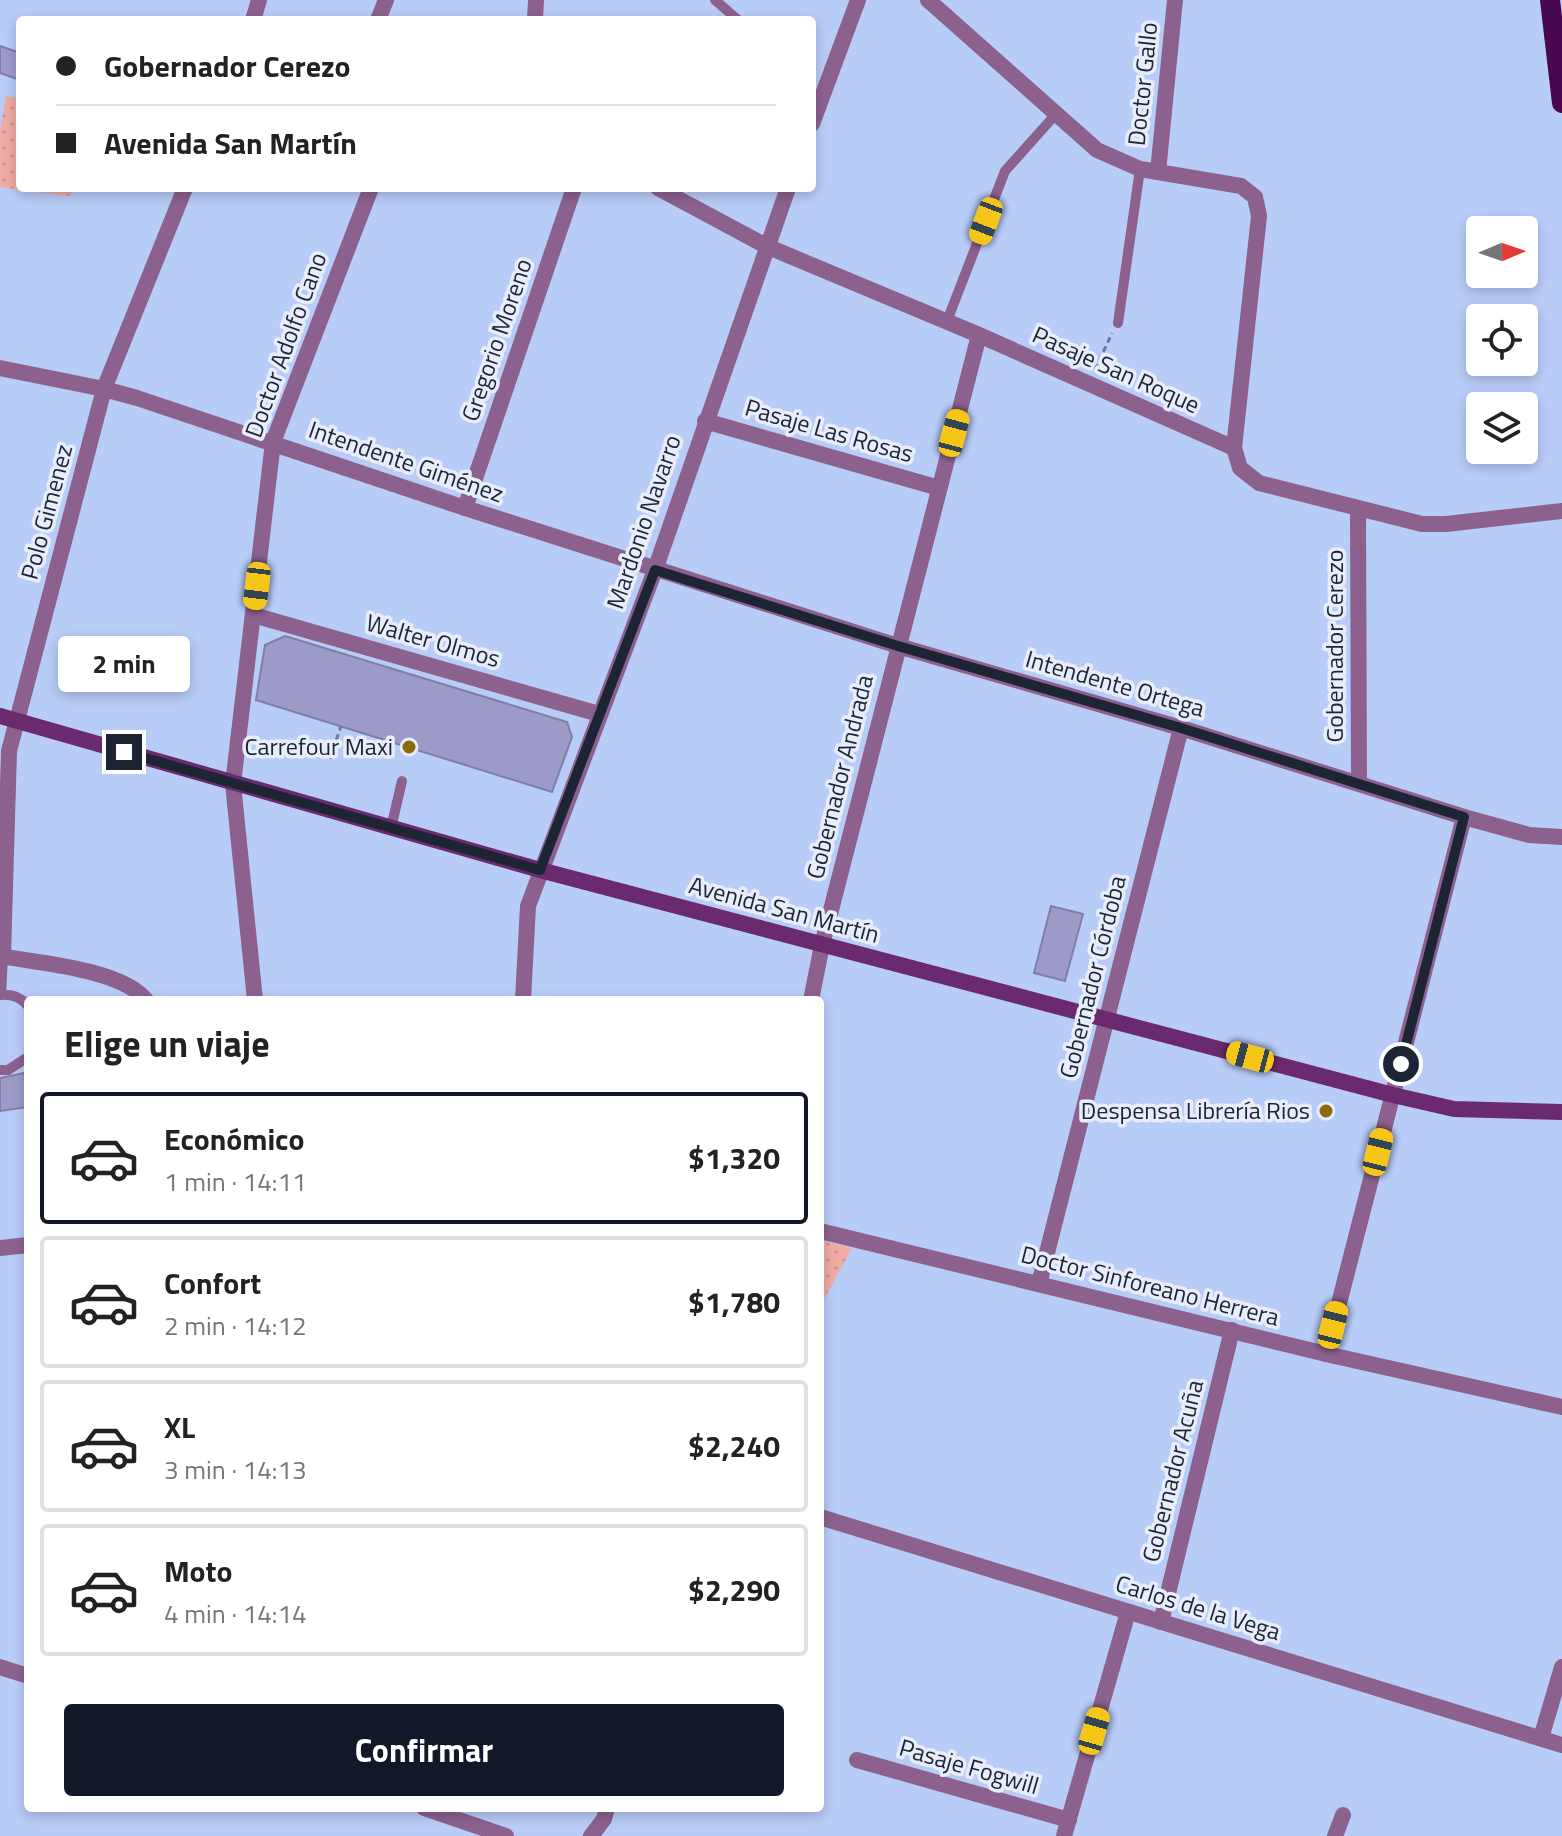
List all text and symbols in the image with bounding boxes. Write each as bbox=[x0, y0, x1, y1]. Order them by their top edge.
street label: Doctor Gallo bbox=[1118, 20, 1166, 147]
text: Gobernador Cerezo bbox=[104, 43, 351, 89]
text: Avenida San Martín bbox=[104, 120, 357, 166]
car bbox=[966, 194, 1006, 248]
north arrow bbox=[1466, 216, 1538, 288]
map controls bbox=[1466, 216, 1538, 464]
street label: Doctor Adolfo Cano bbox=[235, 247, 335, 442]
street label: Gregorio Moreno bbox=[451, 253, 541, 426]
button: locate bbox=[1466, 304, 1538, 376]
street label: Pasaje San Roque bbox=[1027, 316, 1206, 422]
street label: Pasaje Las Rosas bbox=[741, 389, 918, 471]
button: layers bbox=[1466, 392, 1538, 464]
car bbox=[936, 407, 972, 459]
street label: Intendente Giménez bbox=[304, 411, 509, 511]
street label: Mardonio Navarro bbox=[596, 430, 690, 614]
street label: Polo Gimenez bbox=[11, 440, 81, 583]
street label: Gobernador Cerezo bbox=[1316, 549, 1352, 743]
car bbox=[242, 561, 272, 611]
street label: Walter Olmos bbox=[362, 604, 505, 676]
callout: 2 min bbox=[58, 636, 190, 692]
street label: Intendente Ortega bbox=[1022, 640, 1209, 726]
text: 2 min bbox=[92, 644, 156, 683]
street label: Gobernador Andrada bbox=[796, 671, 882, 883]
place label: Carrefour Maxi bbox=[244, 728, 393, 764]
route end bbox=[106, 734, 142, 770]
marker: Carrefour Maxi bbox=[400, 738, 418, 756]
street label: Avenida San Martín bbox=[685, 866, 883, 952]
street label: Gobernador Córdoba bbox=[1049, 872, 1135, 1082]
text: Elige un viaje bbox=[64, 1016, 270, 1071]
car bbox=[1224, 1039, 1276, 1075]
route start bbox=[1383, 1046, 1419, 1082]
place label: Despensa Librería Rios bbox=[1081, 1092, 1310, 1128]
marker: Despensa Librería Rios bbox=[1317, 1102, 1335, 1120]
text: Económico bbox=[164, 1116, 304, 1162]
icon: car bbox=[68, 1122, 140, 1194]
car bbox=[1361, 1126, 1395, 1178]
text: $1,320 bbox=[688, 1135, 780, 1181]
text: 1 min · 14:11 bbox=[164, 1162, 307, 1201]
street label: Doctor Sinforeano Herrera bbox=[1017, 1236, 1283, 1335]
text: Confort bbox=[164, 1260, 261, 1306]
icon: car bbox=[68, 1266, 140, 1338]
text: $1,780 bbox=[688, 1279, 780, 1325]
car bbox=[1316, 1299, 1350, 1351]
text: 2 min · 14:12 bbox=[164, 1306, 307, 1345]
street label: Gobernador Acuña bbox=[1132, 1376, 1212, 1566]
text: XL bbox=[164, 1404, 195, 1450]
icon: car bbox=[68, 1410, 140, 1482]
text: $2,240 bbox=[688, 1423, 780, 1469]
text: 3 min · 14:13 bbox=[164, 1450, 307, 1489]
text: Moto bbox=[164, 1548, 232, 1594]
icon: car bbox=[68, 1554, 140, 1626]
street label: Carlos de la Vega bbox=[1111, 1565, 1285, 1649]
text: $2,290 bbox=[688, 1567, 780, 1613]
text: 4 min · 14:14 bbox=[164, 1594, 307, 1633]
button: Confirmar bbox=[64, 1704, 784, 1796]
car bbox=[1076, 1705, 1112, 1757]
street label: Pasaje Fogwill bbox=[895, 1729, 1043, 1803]

